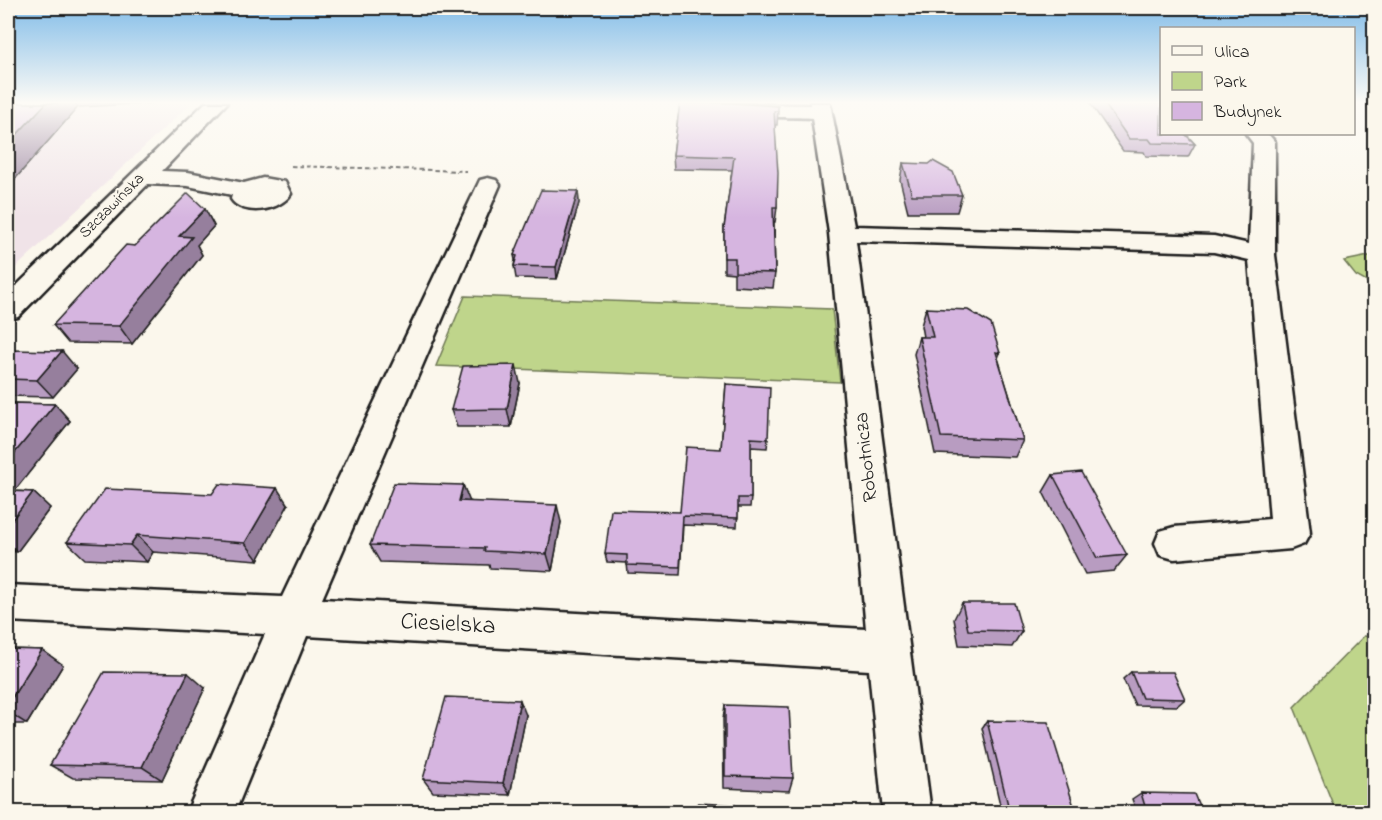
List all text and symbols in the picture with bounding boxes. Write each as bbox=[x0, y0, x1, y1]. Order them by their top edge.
legend bbox=[1160, 27, 1355, 135]
text: Ulica bbox=[1214, 40, 1249, 66]
text: Park bbox=[1214, 70, 1247, 96]
text: Budynek bbox=[1213, 100, 1281, 126]
street label: Szczawińska bbox=[74, 168, 150, 244]
street label: Robotnicza bbox=[848, 411, 886, 503]
street label: Ciesielska bbox=[400, 605, 496, 645]

